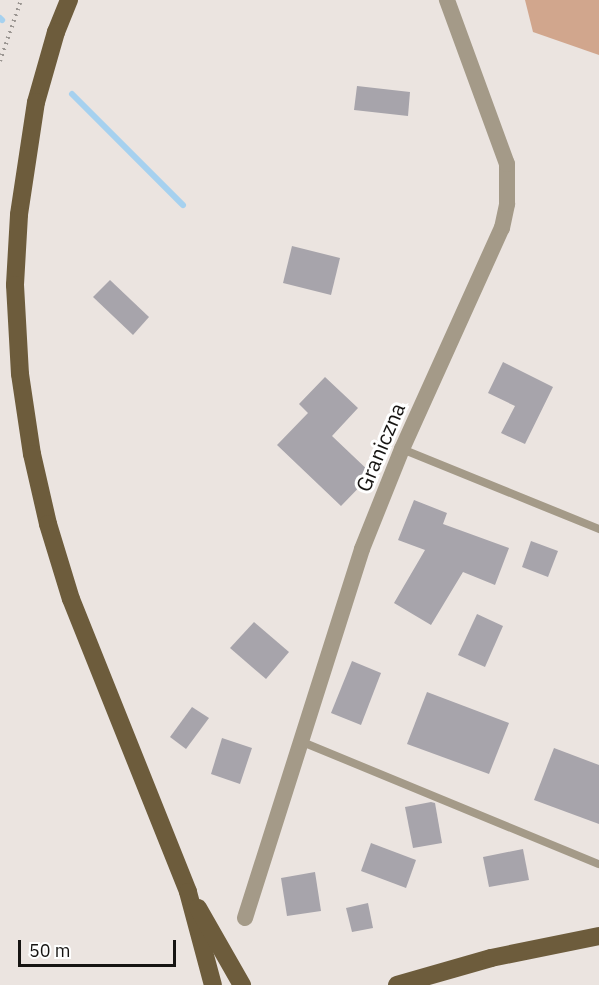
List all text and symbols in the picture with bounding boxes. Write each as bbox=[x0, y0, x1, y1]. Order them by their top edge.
street label: Graniczna bbox=[350, 399, 410, 495]
scale bar bbox=[21, 928, 178, 966]
text: 50 m bbox=[29, 939, 71, 962]

